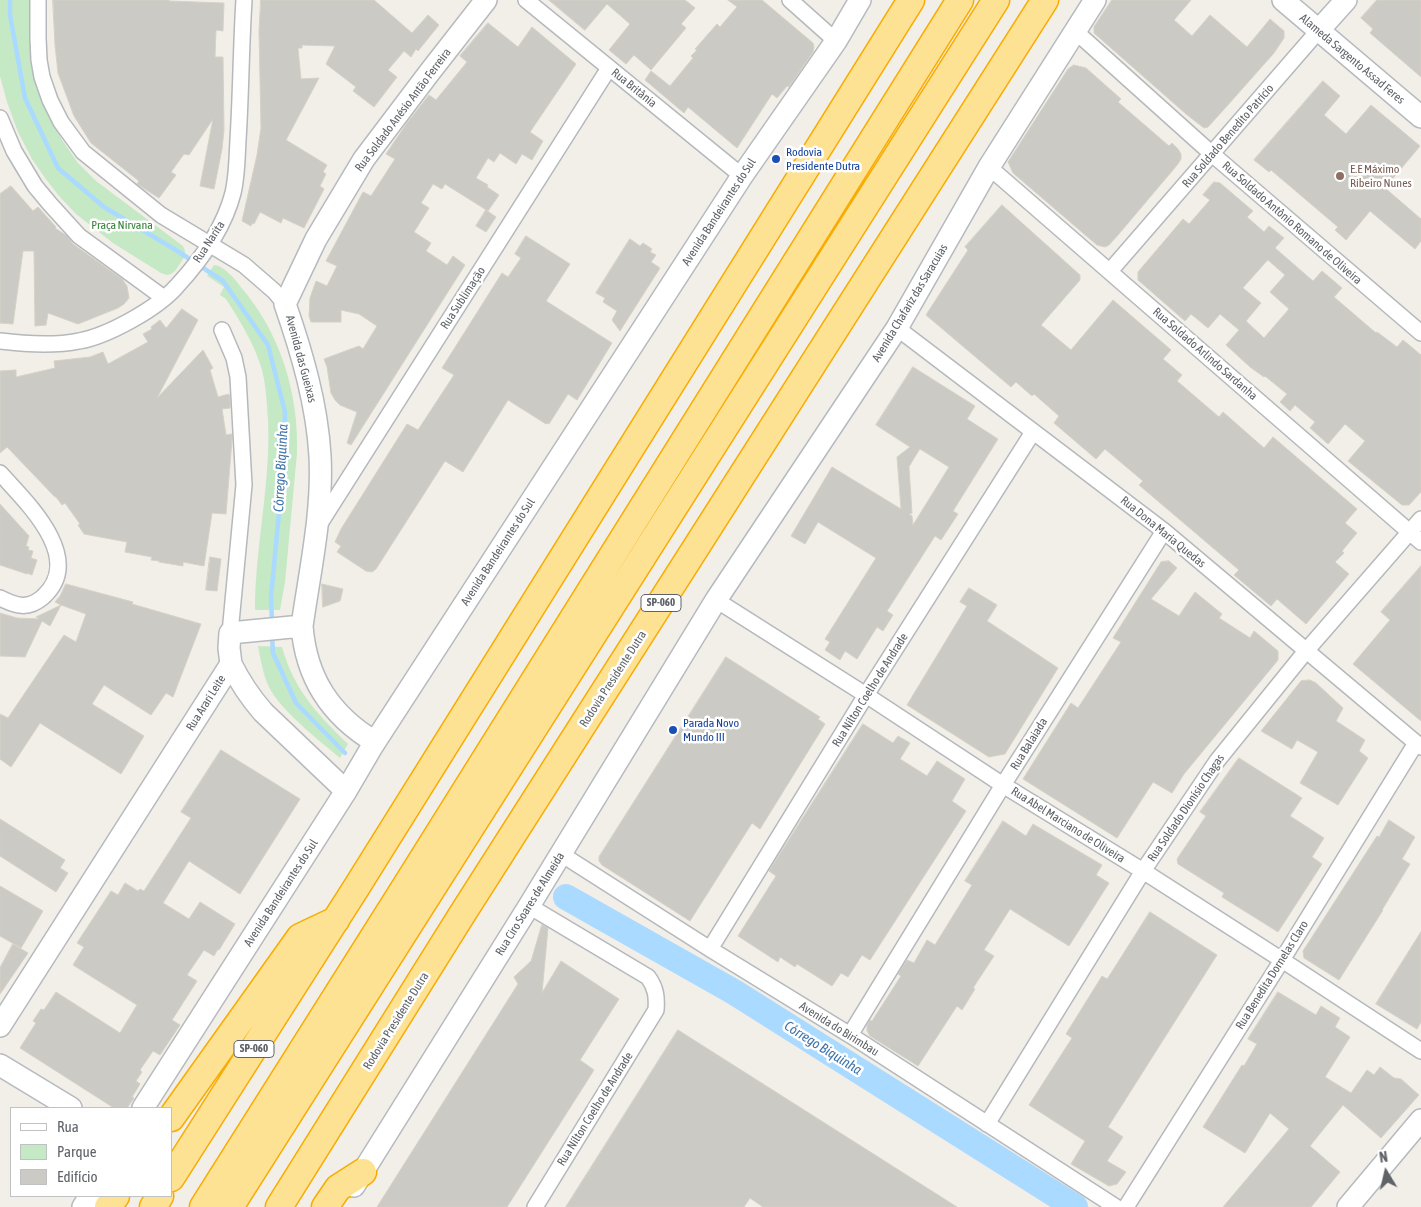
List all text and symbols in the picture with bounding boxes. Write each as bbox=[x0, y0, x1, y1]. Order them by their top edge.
street label: Alameda Sargento Assad Feres bbox=[1297, 11, 1407, 107]
street label: Rua Soldado Anésio Antão Ferreira bbox=[352, 46, 454, 174]
street label: Rua Britânia bbox=[608, 65, 660, 111]
street label: Rua Soldado Benedito Patrício bbox=[1179, 81, 1277, 191]
place label: Rodovia Presidente Dutra bbox=[786, 145, 860, 173]
marker: Rodovia Presidente Dutra bbox=[770, 153, 782, 165]
street label: Avenida Bandeirantes do Sul bbox=[679, 156, 759, 268]
street label: Rua Soldado Antônio Romano de Oliveira bbox=[1219, 158, 1365, 288]
place label: E.E Máximo Ribeiro Nunes bbox=[1350, 162, 1412, 190]
marker: E.E Máximo Ribeiro Nunes bbox=[1334, 170, 1346, 182]
park label: Praça Nirvana bbox=[91, 218, 153, 232]
street label: Rua Narita bbox=[190, 218, 228, 266]
street label: Avenida Chafariz das Saracuias bbox=[869, 241, 951, 365]
street label: Rua Sublimação bbox=[438, 264, 488, 332]
street label: Rua Soldado Arlindo Sardanha bbox=[1150, 305, 1260, 403]
street label: Avenida das Gueixas bbox=[282, 314, 320, 404]
water label: Córrego Biquinha bbox=[270, 424, 292, 512]
street label: Rua Dona Maria Quedas bbox=[1118, 493, 1208, 571]
street label: Avenida Bandeirantes do Sul bbox=[458, 496, 538, 608]
road number: SP-060 bbox=[641, 594, 681, 612]
street label: Rodovia Presidente Dutra bbox=[576, 628, 650, 730]
street label: Rua Nílton Coelho de Andrade bbox=[829, 630, 911, 750]
street label: Rua Arari Leite bbox=[183, 672, 229, 734]
street label: Rua Balaiada bbox=[1007, 715, 1051, 773]
place label: Parada Novo Mundo III bbox=[683, 716, 739, 744]
marker: Parada Novo Mundo III bbox=[667, 724, 679, 736]
street label: Rua Soldado Dionísio Chagas bbox=[1145, 752, 1227, 864]
street label: Rua Abel Marciano de Oliveira bbox=[1008, 784, 1128, 866]
street label: Avenida Bandeirantes do Sul bbox=[241, 837, 321, 949]
street label: Rua Ciro Soares de Almeida bbox=[492, 850, 568, 958]
street label: Rua Benedita Dornelas Claro bbox=[1233, 918, 1311, 1032]
street label: Rodovia Presidente Dutra bbox=[360, 970, 432, 1072]
street label: Avenida do Birimbau bbox=[797, 999, 881, 1059]
water label: Córrego Biquinha bbox=[781, 1018, 865, 1078]
road number: SP-060 bbox=[234, 1040, 274, 1058]
street label: Rua Nílton Coelho de Andrade bbox=[554, 1049, 636, 1169]
legend bbox=[10, 1107, 172, 1197]
text: Rua bbox=[57, 1118, 79, 1135]
text: Parque bbox=[57, 1143, 97, 1160]
north arrow bbox=[1361, 1147, 1411, 1197]
text: N bbox=[1378, 1149, 1389, 1166]
text: Edifício bbox=[57, 1168, 98, 1185]

